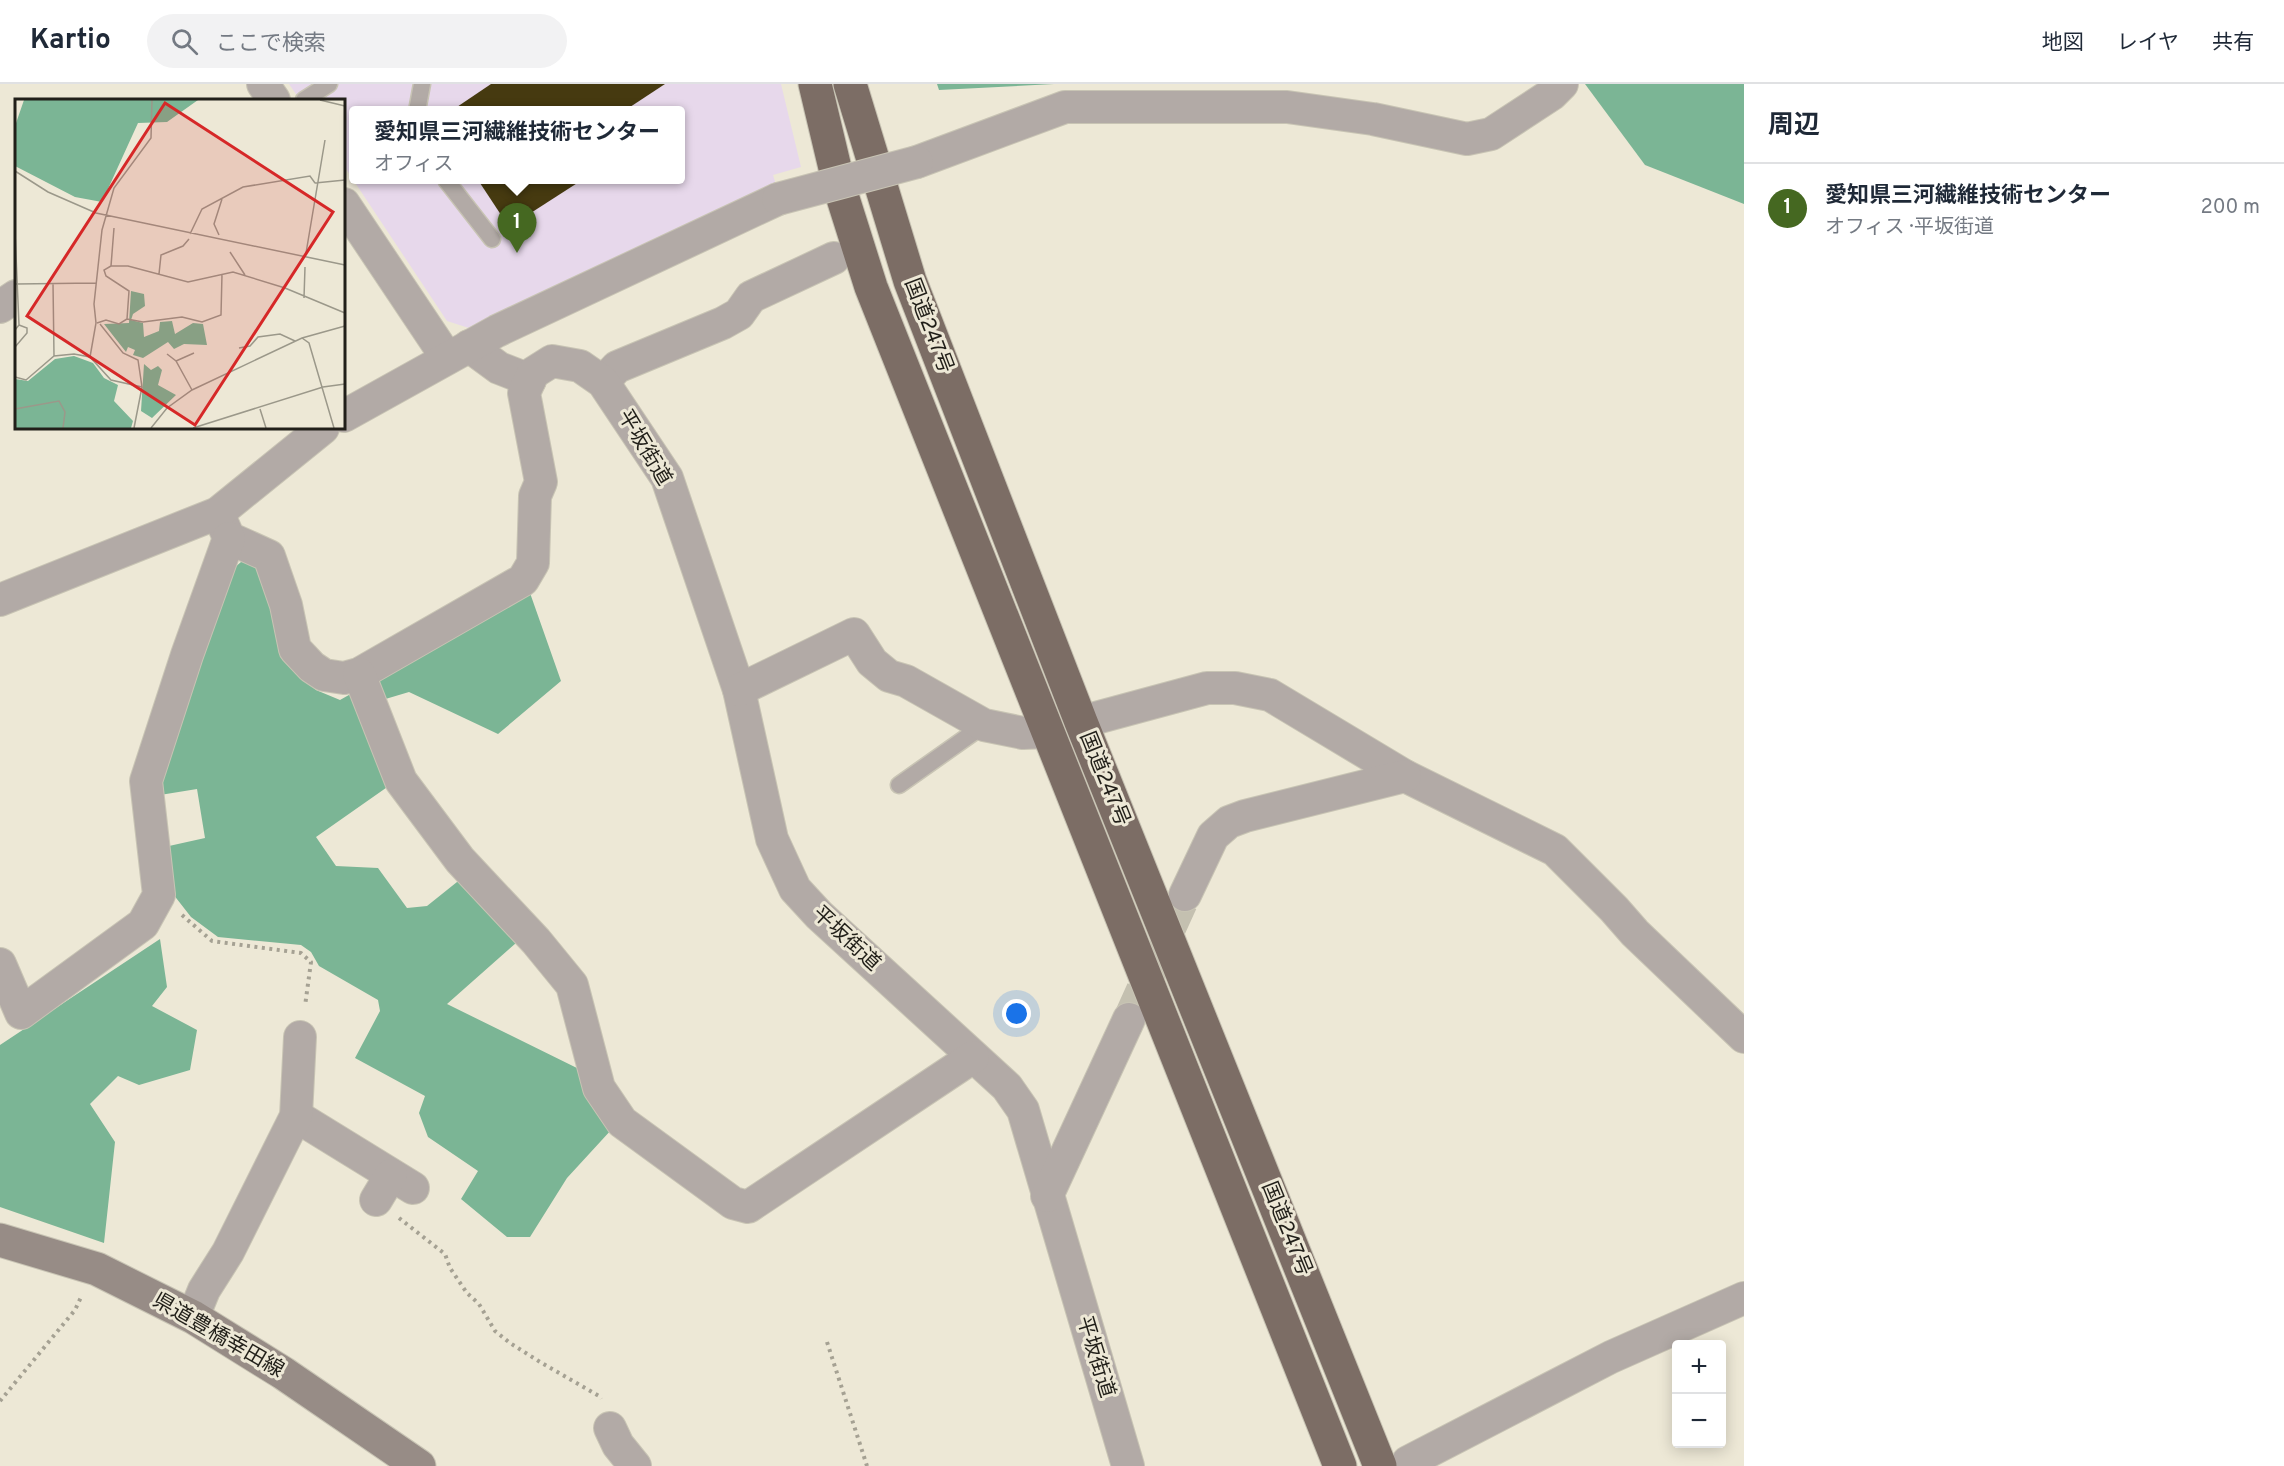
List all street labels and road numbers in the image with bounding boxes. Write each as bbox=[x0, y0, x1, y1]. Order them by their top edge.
street label: 国道247号 bbox=[898, 275, 958, 377]
street label: 平坂街道 bbox=[611, 405, 677, 491]
street label: 国道247号 bbox=[1073, 728, 1135, 830]
street label: 平坂街道 bbox=[806, 900, 886, 978]
street label: 国道247号 bbox=[1255, 1178, 1317, 1280]
street label: 県道豊橋幸田線 bbox=[148, 1288, 288, 1384]
street label: 平坂街道 bbox=[1070, 1313, 1120, 1401]

